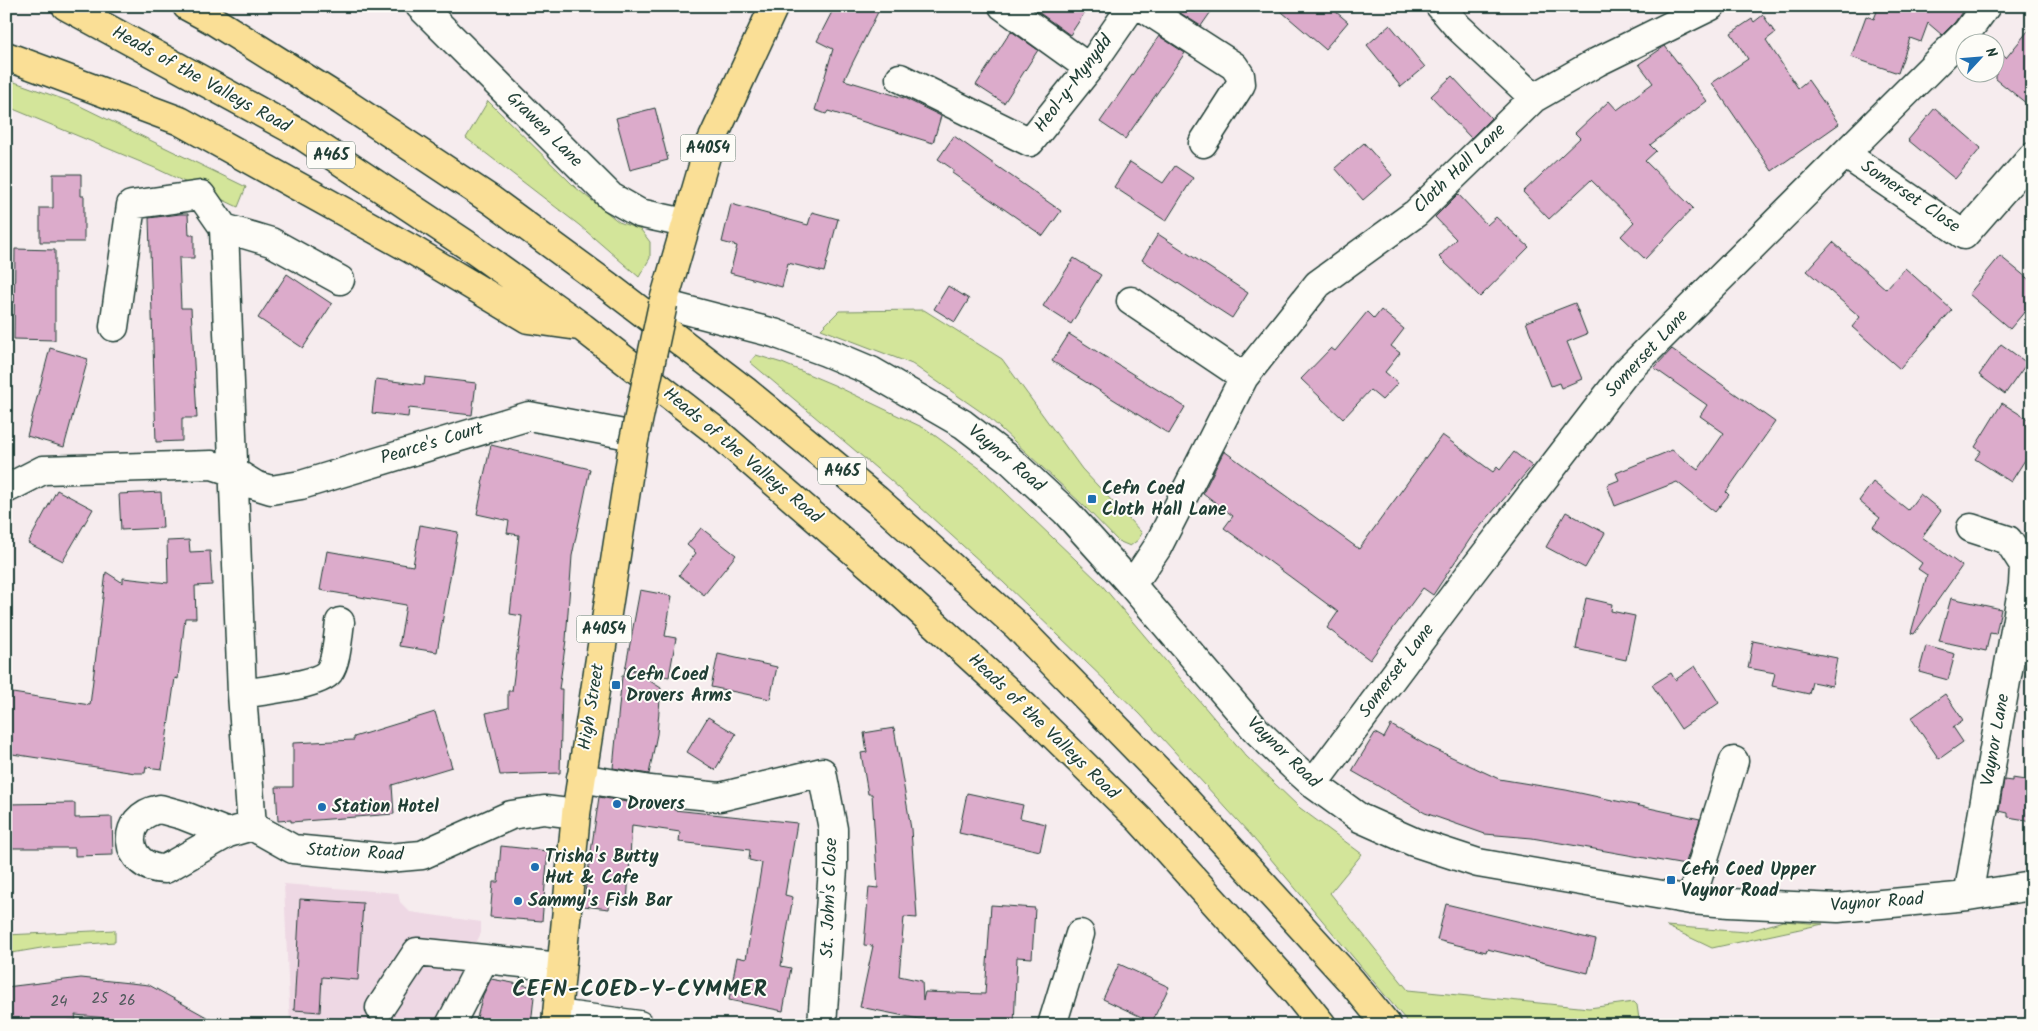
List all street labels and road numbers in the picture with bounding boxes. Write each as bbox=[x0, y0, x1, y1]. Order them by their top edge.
street label: Heads of the Valleys Road bbox=[106, 19, 297, 142]
street label: Heol-y-Mynydd bbox=[1027, 28, 1121, 139]
street label: Grawen Lane bbox=[499, 85, 589, 175]
street label: Cloth Hall Lane bbox=[1407, 117, 1513, 221]
road number: A4054 bbox=[680, 134, 736, 162]
road number: A465 bbox=[307, 142, 355, 168]
street label: Somerset Close bbox=[1854, 153, 1966, 241]
street label: Somerset Lane bbox=[1598, 303, 1696, 405]
street label: Heads of the Valleys Road bbox=[656, 380, 829, 532]
street label: Pearce's Court bbox=[377, 414, 488, 473]
street label: Vaynor Road bbox=[961, 418, 1052, 501]
road number: A465 bbox=[818, 458, 866, 484]
road number: A4054 bbox=[576, 616, 632, 642]
street label: Somerset Lane bbox=[1352, 618, 1442, 724]
street label: Heads of the Valleys Road bbox=[961, 647, 1126, 808]
street label: High Street bbox=[571, 661, 613, 752]
street label: Vaynor Lane bbox=[1974, 692, 2018, 788]
street label: Vaynor Road bbox=[1239, 710, 1327, 797]
street label: Station Road bbox=[306, 836, 405, 870]
street label: St. John's Close bbox=[813, 837, 847, 959]
street label: Vaynor Road bbox=[1829, 885, 1926, 921]

